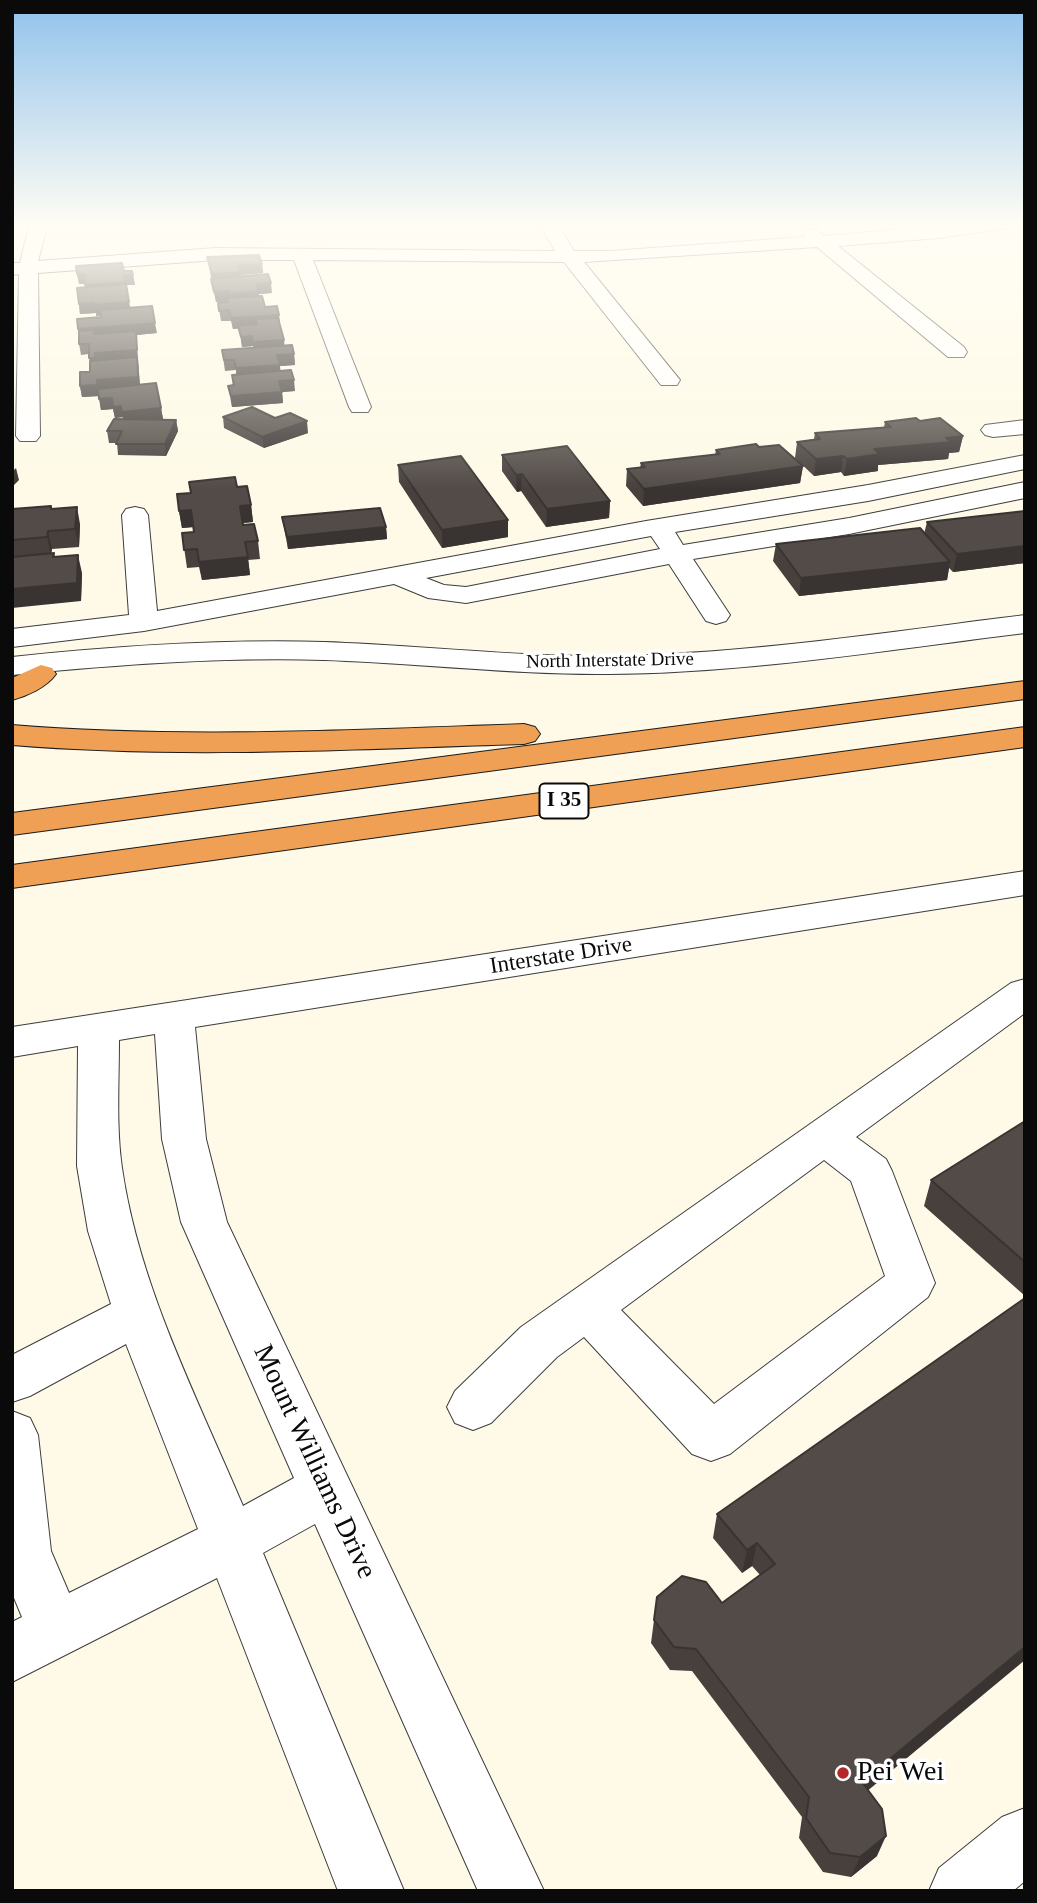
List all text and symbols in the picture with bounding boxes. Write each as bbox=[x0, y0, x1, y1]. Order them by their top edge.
street label: North Interstate Drive bbox=[526, 648, 694, 674]
road number: I 35 bbox=[540, 784, 588, 818]
street label: Interstate Drive bbox=[488, 931, 634, 981]
street label: Mount Williams Drive bbox=[245, 1340, 383, 1584]
place label: Pei Wei bbox=[857, 1756, 944, 1790]
marker: Pei Wei bbox=[835, 1765, 851, 1781]

